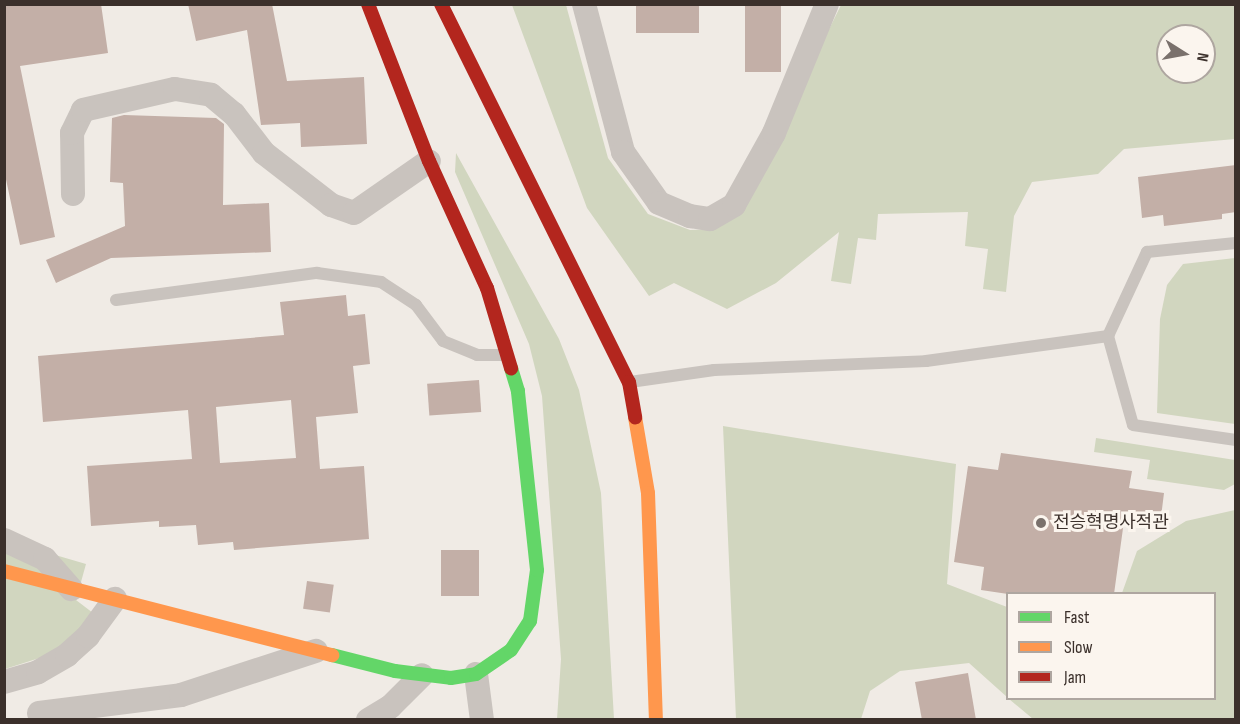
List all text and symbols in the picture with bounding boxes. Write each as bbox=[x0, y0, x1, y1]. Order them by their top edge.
north arrow bbox=[1156, 24, 1216, 84]
text: N bbox=[1192, 51, 1212, 63]
place label: 전승혁명사적관 bbox=[1053, 512, 1169, 534]
marker: 전승혁명사적관 bbox=[1034, 516, 1048, 530]
legend bbox=[1006, 592, 1216, 700]
text: Fast bbox=[1064, 607, 1089, 628]
text: Slow bbox=[1064, 637, 1093, 658]
text: Jam bbox=[1064, 667, 1086, 688]

